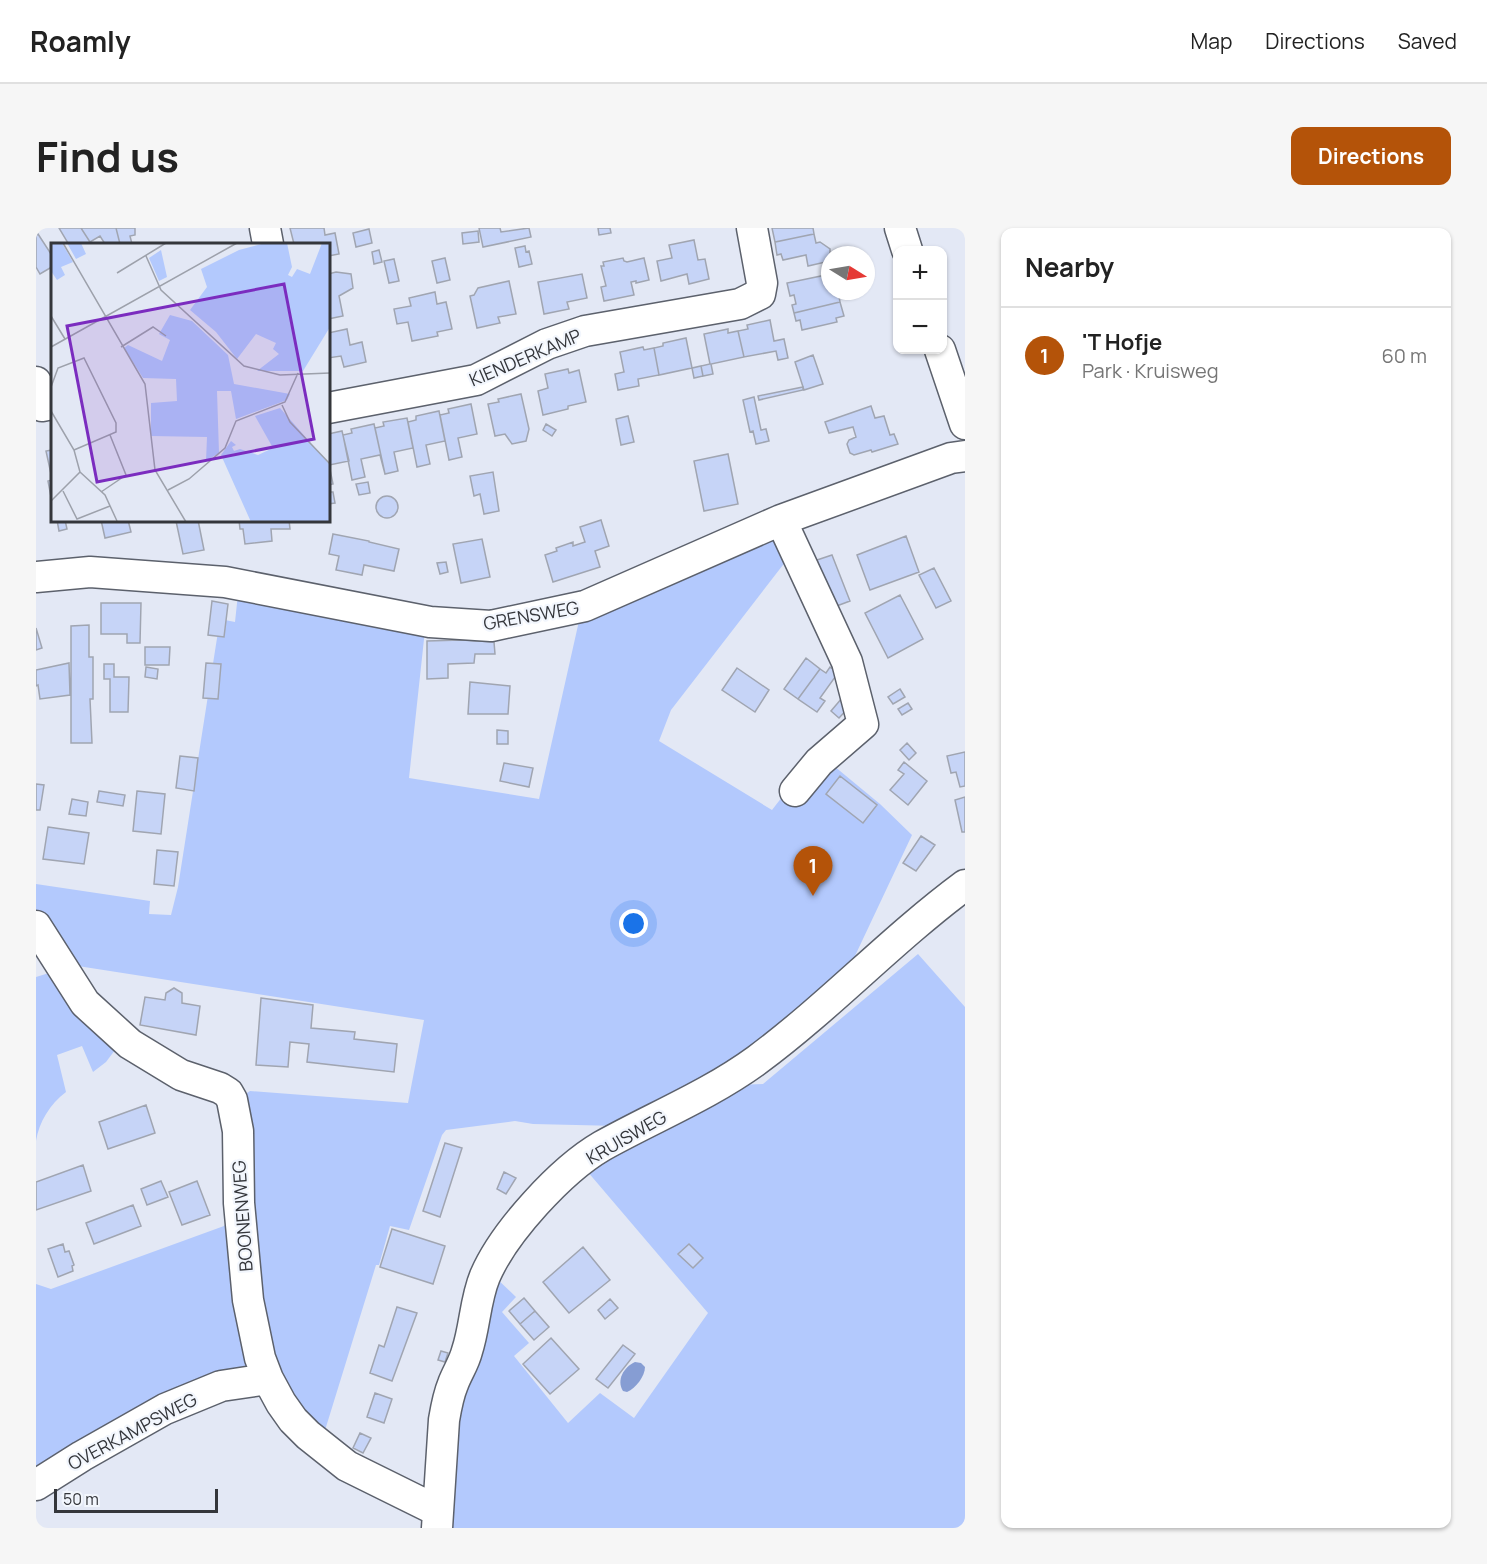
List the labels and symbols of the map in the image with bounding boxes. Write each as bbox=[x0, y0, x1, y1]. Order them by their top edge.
inset map bbox=[51, 243, 330, 522]
north arrow bbox=[821, 246, 875, 300]
street label: KIENDERKAMP bbox=[465, 323, 585, 391]
street label: GRENSWEG bbox=[481, 595, 581, 635]
pin: 1 bbox=[794, 846, 832, 896]
your location bbox=[619, 909, 648, 938]
street label: KRUISWEG bbox=[582, 1104, 671, 1170]
street label: BOONENWEG bbox=[226, 1159, 258, 1272]
street label: OVERKAMPSWEG bbox=[63, 1387, 201, 1475]
scale bar bbox=[54, 1486, 218, 1514]

